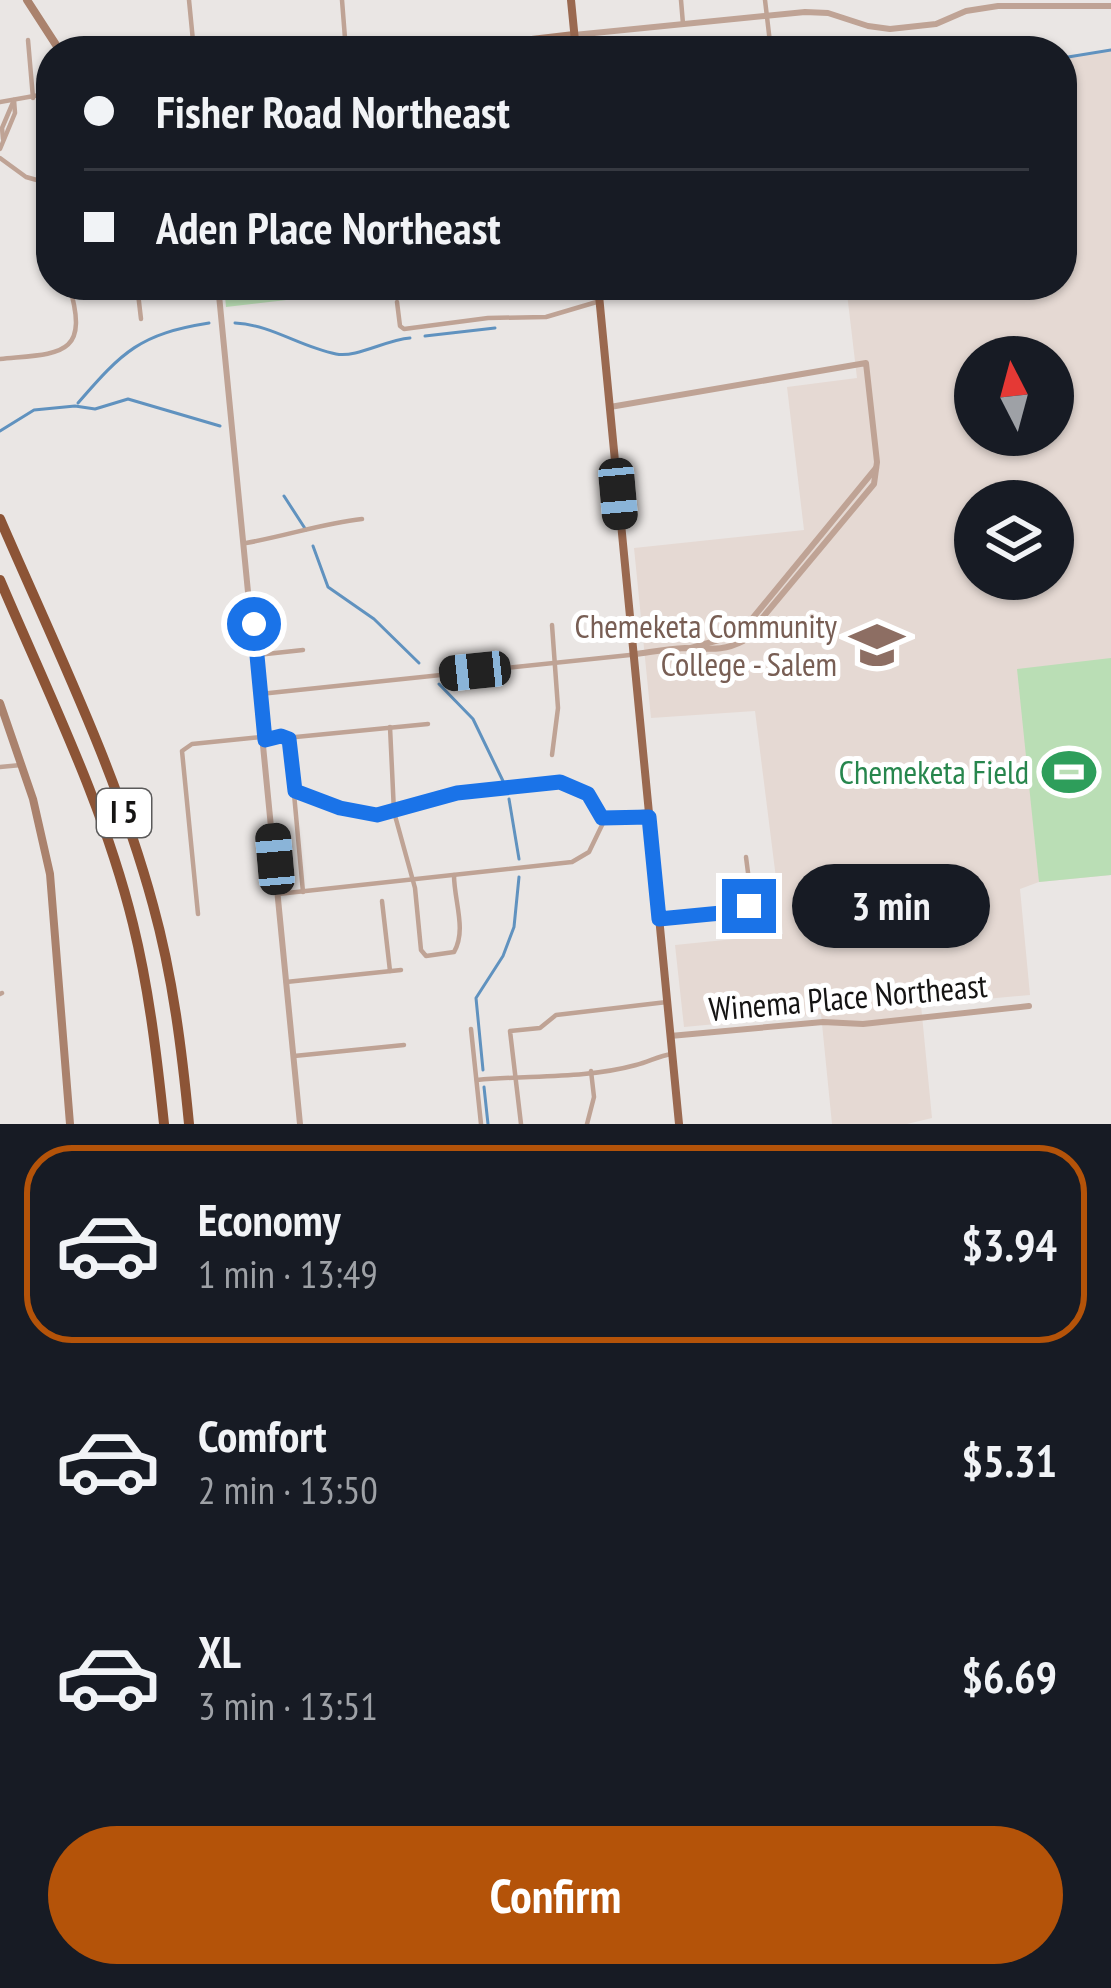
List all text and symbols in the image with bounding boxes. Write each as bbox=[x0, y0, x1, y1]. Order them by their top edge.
text: Fisher Road Northeast bbox=[156, 82, 510, 140]
text: Aden Place Northeast bbox=[156, 198, 501, 256]
north arrow bbox=[954, 336, 1074, 456]
map controls bbox=[954, 336, 1074, 600]
car bbox=[597, 457, 639, 531]
button: layers bbox=[954, 480, 1074, 600]
route start bbox=[227, 597, 281, 651]
place label: Chemeketa Community College - Salem bbox=[575, 604, 838, 685]
school or university icon: Chemeketa Community College - Salem bbox=[848, 616, 906, 674]
car bbox=[437, 649, 513, 693]
sports icon: Chemeketa Field bbox=[1040, 743, 1098, 801]
place label: Chemeketa Field bbox=[839, 750, 1029, 793]
road number: I 5 bbox=[97, 789, 151, 837]
car bbox=[254, 822, 296, 896]
callout: 3 min bbox=[791, 864, 989, 948]
route end bbox=[722, 879, 776, 933]
text: 3 min bbox=[852, 880, 930, 931]
street label: Winema Place Northeast bbox=[707, 963, 989, 1030]
icon: car bbox=[54, 1190, 162, 1298]
text: Economy bbox=[198, 1190, 341, 1248]
text: $3.94 bbox=[961, 1215, 1057, 1273]
text: 1 min · 13:49 bbox=[198, 1248, 378, 1299]
icon: car bbox=[54, 1406, 162, 1514]
text: Comfort bbox=[198, 1406, 327, 1464]
text: $5.31 bbox=[961, 1431, 1057, 1489]
text: 2 min · 13:50 bbox=[198, 1464, 378, 1515]
icon: car bbox=[54, 1622, 162, 1730]
text: XL bbox=[198, 1622, 241, 1680]
text: $6.69 bbox=[961, 1647, 1057, 1705]
text: 3 min · 13:51 bbox=[198, 1680, 378, 1731]
button: Confirm bbox=[48, 1826, 1063, 1964]

